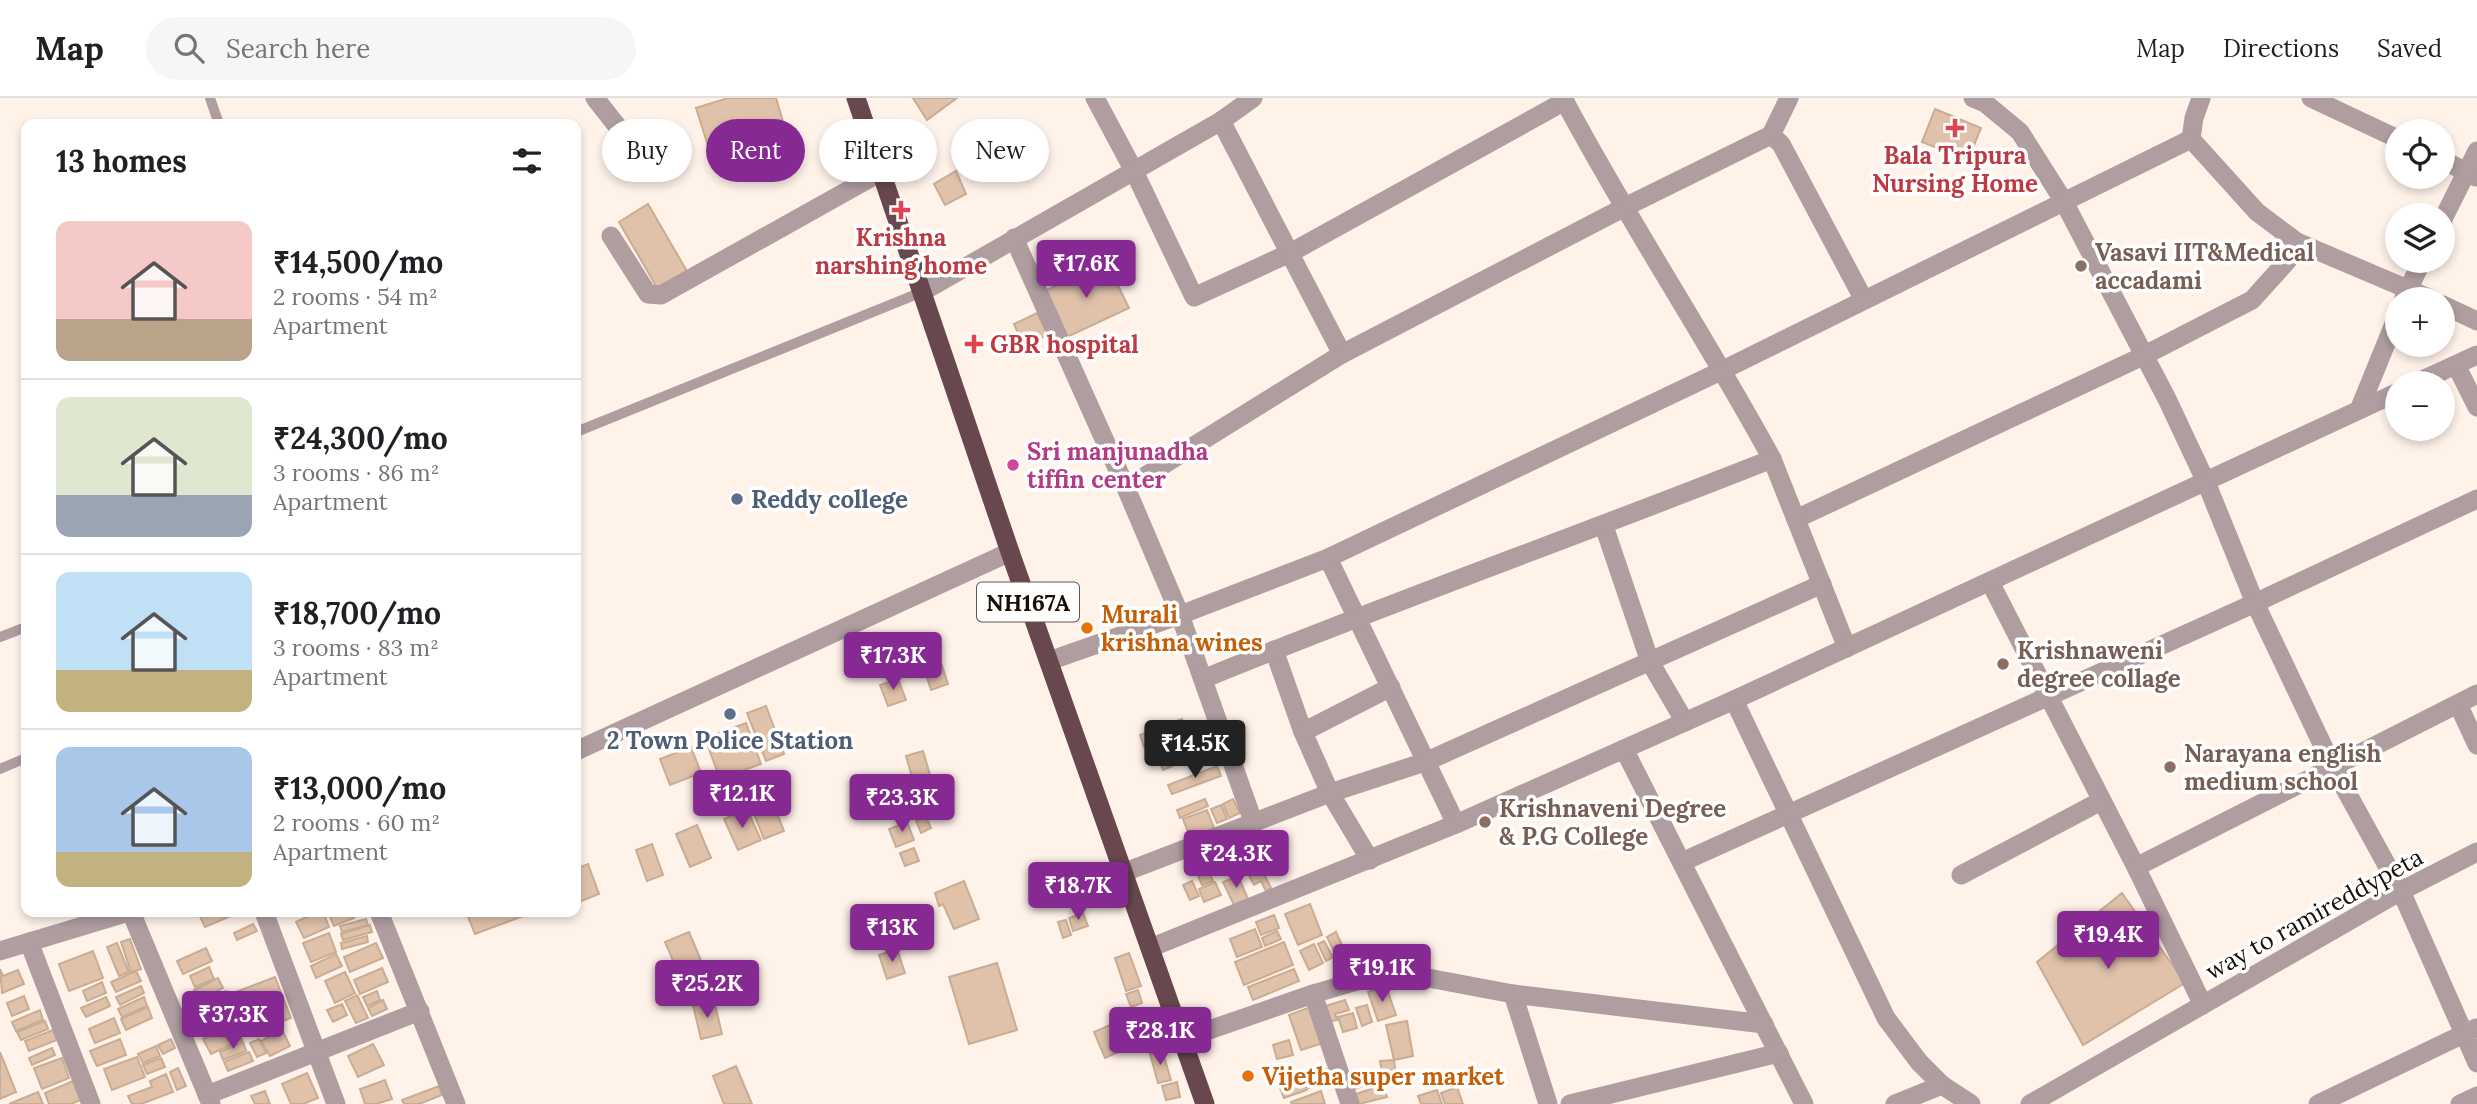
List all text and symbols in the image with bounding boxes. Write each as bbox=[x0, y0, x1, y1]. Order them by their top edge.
search box bbox=[146, 17, 636, 80]
text: Map bbox=[35, 27, 104, 69]
icon: search bbox=[170, 29, 208, 67]
text: Search here bbox=[226, 32, 370, 65]
text: Map bbox=[2136, 33, 2185, 64]
text: Directions bbox=[2223, 33, 2339, 64]
text: Saved bbox=[2377, 33, 2442, 64]
marker: Bala Tripura Nursing Home bbox=[1945, 118, 1965, 138]
chip: Buy bbox=[602, 119, 692, 182]
chip: Rent bbox=[706, 119, 805, 182]
chip: Filters bbox=[819, 119, 937, 182]
chip: New bbox=[951, 119, 1049, 182]
map controls bbox=[2385, 119, 2455, 441]
button: locate bbox=[2385, 119, 2455, 189]
place label: Bala Tripura Nursing Home bbox=[1872, 140, 2038, 199]
text: 13 homes bbox=[56, 142, 187, 180]
icon: filters bbox=[508, 142, 546, 180]
marker: Krishna narshing home bbox=[891, 200, 911, 220]
button: layers bbox=[2385, 203, 2455, 273]
place label: Krishna narshing home bbox=[815, 222, 987, 281]
place label: Vasavi IIT&Medical accadami bbox=[2095, 237, 2314, 296]
pin: ₹17.6K bbox=[1029, 240, 1143, 300]
text: ₹14,500/mo bbox=[273, 243, 443, 281]
text: ₹17.6K bbox=[1053, 248, 1119, 277]
icon: home bbox=[112, 249, 196, 333]
marker: Vasavi IIT&Medical accadami bbox=[2073, 258, 2089, 274]
text: 2 rooms · 54 m² bbox=[273, 282, 438, 311]
button: + bbox=[2385, 287, 2455, 357]
text: Apartment bbox=[273, 311, 388, 340]
place label: GBR hospital bbox=[990, 329, 1139, 360]
marker: GBR hospital bbox=[964, 334, 984, 354]
button: − bbox=[2385, 371, 2455, 441]
text: ₹24,300/mo bbox=[273, 419, 448, 457]
icon: home bbox=[112, 425, 196, 509]
place label: Sri manjunadha tiffin center bbox=[1027, 436, 1209, 495]
marker: Sri manjunadha tiffin center bbox=[1005, 457, 1021, 473]
text: 3 rooms · 86 m² bbox=[273, 458, 439, 487]
place label: Reddy college bbox=[751, 484, 908, 515]
text: Apartment bbox=[273, 487, 388, 516]
marker: Reddy college bbox=[729, 491, 745, 507]
road number: NH167A bbox=[977, 582, 1079, 622]
text: ₹18,700/mo bbox=[273, 594, 441, 632]
place label: Murali krishna wines bbox=[1101, 599, 1263, 658]
icon: home bbox=[112, 600, 196, 684]
marker: Murali krishna wines bbox=[1079, 620, 1095, 636]
pin: ₹17.3K bbox=[836, 632, 950, 692]
text: 3 rooms · 83 m² bbox=[273, 633, 439, 662]
place label: Krishnaweni degree collage bbox=[2017, 635, 2181, 694]
text: ₹17.3K bbox=[860, 640, 926, 669]
marker: Krishnaweni degree collage bbox=[1995, 656, 2011, 672]
text: Apartment bbox=[273, 662, 388, 691]
marker: 2 Town Police Station bbox=[722, 706, 738, 722]
pin: ₹14.5K bbox=[1138, 720, 1252, 780]
place label: 2 Town Police Station bbox=[607, 725, 853, 756]
text: ₹14.5K bbox=[1160, 728, 1230, 757]
place label: Narayana english medium school bbox=[2184, 738, 2381, 797]
marker: Narayana english medium school bbox=[2162, 759, 2178, 775]
text: ₹13,000/mo bbox=[273, 769, 446, 807]
pin: ₹12.1K bbox=[685, 770, 799, 830]
pin: ₹23.3K bbox=[845, 774, 959, 834]
icon: home bbox=[112, 775, 196, 859]
text: ₹12.1K bbox=[709, 778, 775, 807]
text: ₹23.3K bbox=[866, 782, 938, 811]
place label: Krishnaveni Degree & P.G College bbox=[1499, 793, 1726, 852]
text: 2 rooms · 60 m² bbox=[273, 808, 440, 837]
marker: Krishnaveni Degree & P.G College bbox=[1477, 814, 1493, 830]
pin: ₹24.3K bbox=[1179, 830, 1293, 890]
text: Apartment bbox=[273, 837, 388, 866]
text: ₹24.3K bbox=[1200, 838, 1272, 867]
street label: way to ramireddypeta bbox=[2200, 841, 2428, 987]
pin: ₹18.7K bbox=[1021, 862, 1135, 922]
text: ₹18.7K bbox=[1044, 870, 1112, 899]
pin: ₹13K bbox=[851, 904, 933, 964]
text: ₹13K bbox=[866, 912, 918, 941]
pin: ₹19.4K bbox=[2051, 912, 2165, 971]
text: ₹19.4K bbox=[2073, 919, 2143, 948]
pin: ₹19.1K bbox=[1325, 944, 1439, 1004]
text: ₹19.1K bbox=[1349, 952, 1415, 981]
pin: ₹25.2K bbox=[650, 960, 764, 1020]
text: ₹25.2K bbox=[671, 968, 743, 997]
pin: ₹37.3K bbox=[176, 992, 290, 1051]
text: ₹37.3K bbox=[198, 999, 268, 1028]
pin: ₹28.1K bbox=[1103, 1007, 1217, 1067]
text: ₹28.1K bbox=[1125, 1015, 1195, 1044]
place label: Vijetha super market bbox=[1262, 1061, 1505, 1092]
marker: Vijetha super market bbox=[1240, 1068, 1256, 1084]

